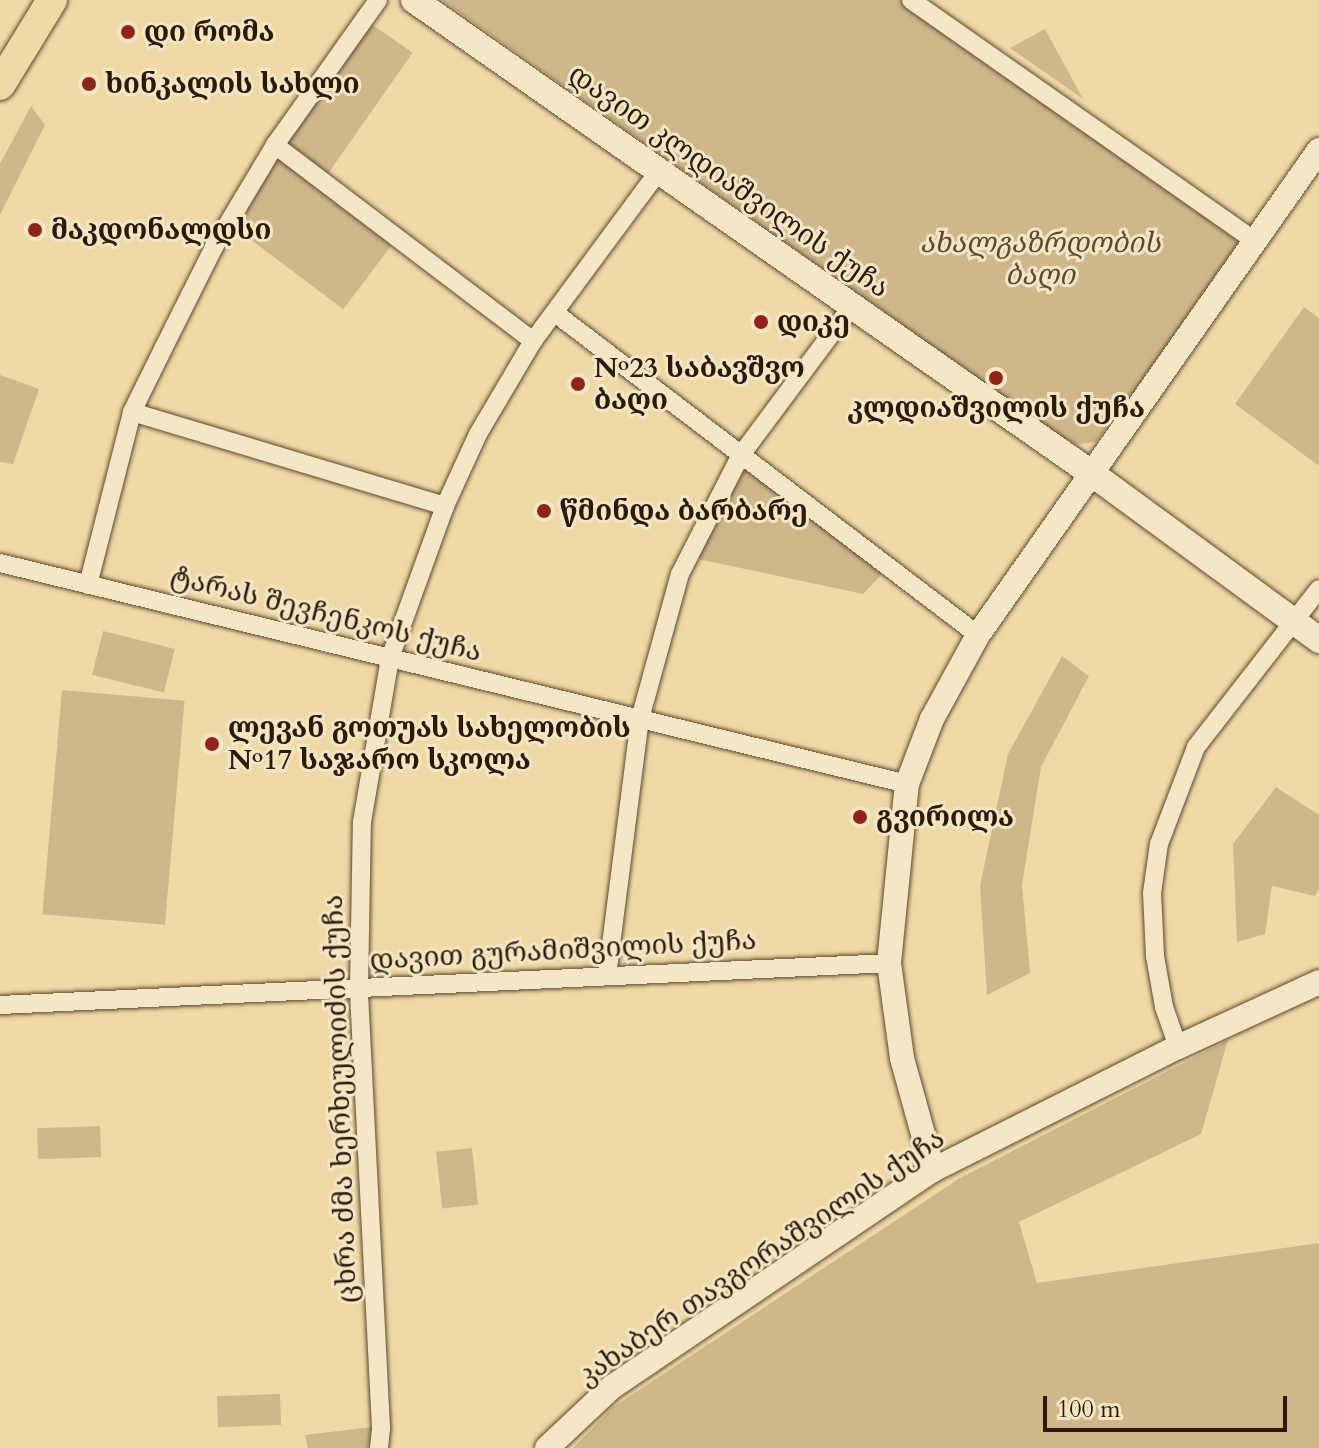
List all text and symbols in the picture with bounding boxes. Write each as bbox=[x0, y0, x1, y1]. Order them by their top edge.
place label: დი რომა bbox=[144, 15, 274, 49]
marker: დი რომა bbox=[119, 23, 137, 41]
street label: დავით კლდიაშვილის ქუჩა bbox=[562, 57, 896, 305]
place label: ხინკალის სახლი bbox=[105, 67, 359, 101]
marker: ხინკალის სახლი bbox=[80, 75, 98, 93]
place label: მაკდონალდსი bbox=[51, 213, 271, 247]
marker: მაკდონალდსი bbox=[26, 221, 44, 239]
park label: ახალგაზრდობის ბაღი bbox=[919, 226, 1161, 292]
place label: დიკე bbox=[777, 305, 850, 339]
marker: დიკე bbox=[752, 313, 770, 331]
place label: №23 საბავშვო ბაღი bbox=[594, 351, 805, 417]
marker: კლდიაშვილის ქუჩა bbox=[987, 369, 1005, 387]
marker: №23 საბავშვო ბაღი bbox=[569, 375, 587, 393]
place label: კლდიაშვილის ქუჩა bbox=[847, 391, 1145, 425]
place label: წმინდა ბარბარე bbox=[560, 494, 808, 528]
marker: წმინდა ბარბარე bbox=[535, 502, 553, 520]
street label: ტარას შევჩენკოს ქუჩა bbox=[167, 559, 485, 669]
place label: ლევან გოთუას სახელობის №17 საჯარო სკოლა bbox=[228, 711, 631, 777]
marker: ლევან გოთუას სახელობის №17 საჯარო სკოლა bbox=[203, 735, 221, 753]
place label: გვირილა bbox=[876, 800, 1014, 834]
marker: გვირილა bbox=[851, 808, 869, 826]
street label: ცხრა ძმა ხერხეულიძის ქუჩა bbox=[316, 894, 364, 1304]
street label: დავით გურამიშვილის ქუჩა bbox=[369, 923, 757, 977]
street label: კახაბერ თავგორაშვილის ქუჩა bbox=[571, 1121, 951, 1393]
scale bar bbox=[1047, 1380, 1291, 1430]
text: 100 m bbox=[1057, 1393, 1121, 1426]

